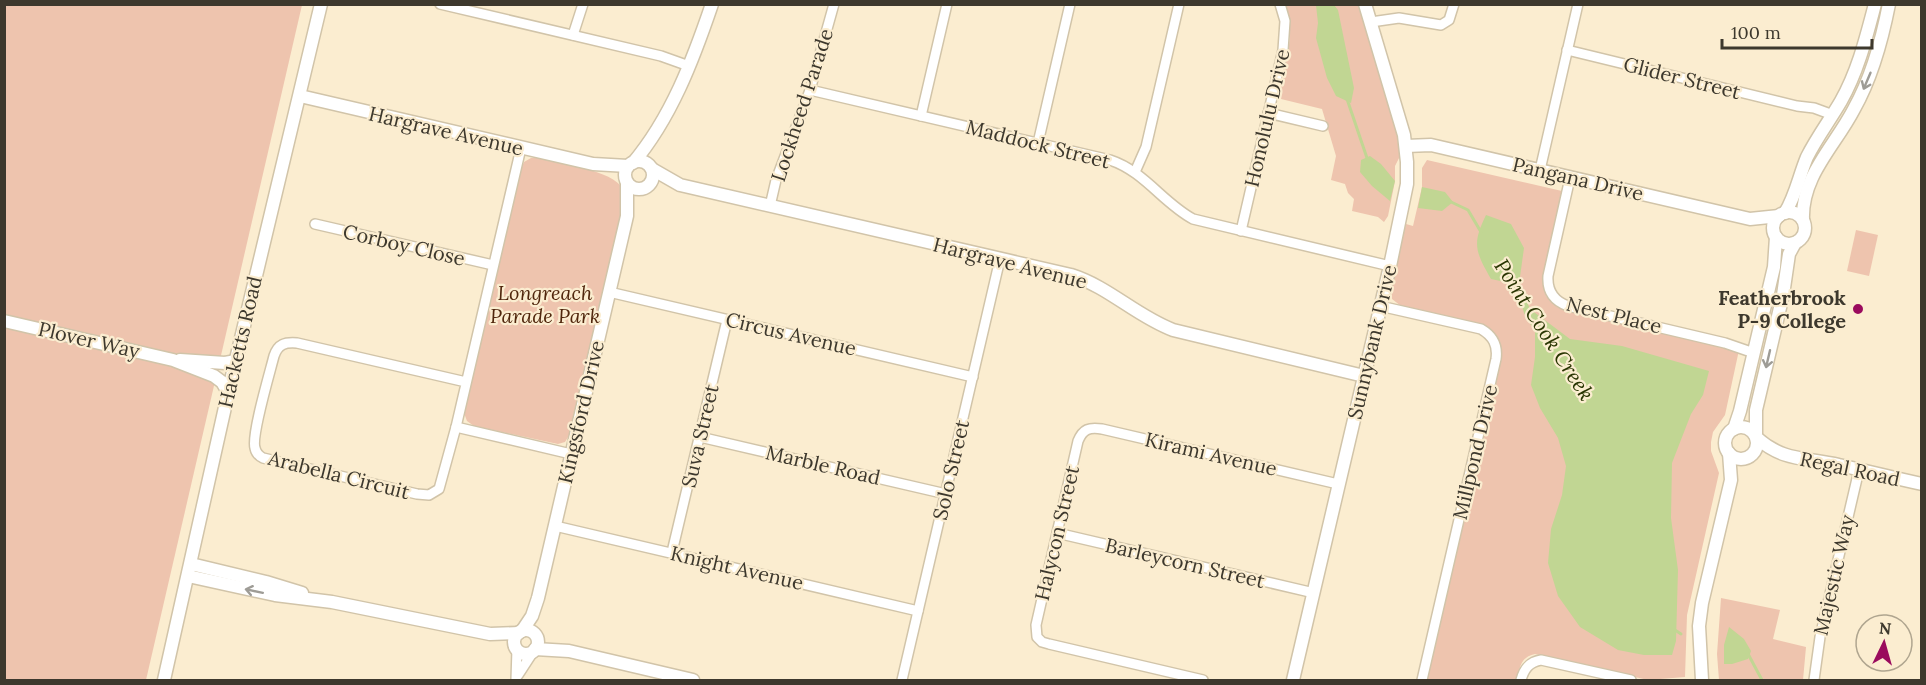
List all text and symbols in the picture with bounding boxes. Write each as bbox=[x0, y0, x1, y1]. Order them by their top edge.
scale bar bbox=[1722, 12, 1872, 50]
text: 100 m bbox=[1731, 21, 1781, 44]
street label: Lockheed Parade bbox=[765, 25, 838, 184]
street label: Honolulu Drive bbox=[1239, 46, 1295, 189]
street label: Glider Street bbox=[1621, 51, 1743, 104]
one-way arrow bbox=[1861, 71, 1872, 90]
street label: Hargrave Avenue bbox=[366, 101, 526, 160]
street label: Maddock Street bbox=[963, 114, 1113, 174]
street label: Pangana Drive bbox=[1510, 151, 1646, 206]
street label: Corboy Close bbox=[341, 218, 468, 271]
street label: Hargrave Avenue bbox=[930, 231, 1090, 294]
water label: Point Cook Creek bbox=[1489, 254, 1600, 406]
street label: Sunnybank Drive bbox=[1342, 262, 1401, 422]
street label: Hacketts Road bbox=[212, 274, 267, 410]
park label: Longreach Parade Park bbox=[490, 280, 600, 328]
place label: Featherbrook P-9 College bbox=[1718, 285, 1846, 333]
street label: Nest Place bbox=[1564, 291, 1664, 338]
marker: Featherbrook P-9 College bbox=[1851, 302, 1865, 316]
street label: Circus Avenue bbox=[723, 306, 859, 361]
street label: Plover Way bbox=[36, 316, 143, 363]
street label: Kingsford Drive bbox=[552, 338, 609, 486]
one-way arrow bbox=[1762, 349, 1774, 368]
street label: Suva Street bbox=[675, 382, 724, 490]
street label: Millpond Drive bbox=[1447, 382, 1502, 522]
street label: Solo Street bbox=[927, 417, 974, 522]
street label: Kirami Avenue bbox=[1143, 426, 1280, 481]
street label: Marble Road bbox=[763, 439, 883, 490]
street label: Arabella Circuit bbox=[265, 445, 413, 504]
street label: Regal Road bbox=[1798, 446, 1902, 491]
street label: Halycon Street bbox=[1029, 463, 1084, 603]
street label: Majestic Way bbox=[1807, 512, 1860, 638]
street label: Barleycorn Street bbox=[1103, 532, 1268, 593]
street label: Knight Avenue bbox=[668, 540, 806, 595]
one-way arrow bbox=[244, 585, 264, 596]
north arrow bbox=[1854, 613, 1914, 673]
text: N bbox=[1878, 618, 1892, 639]

